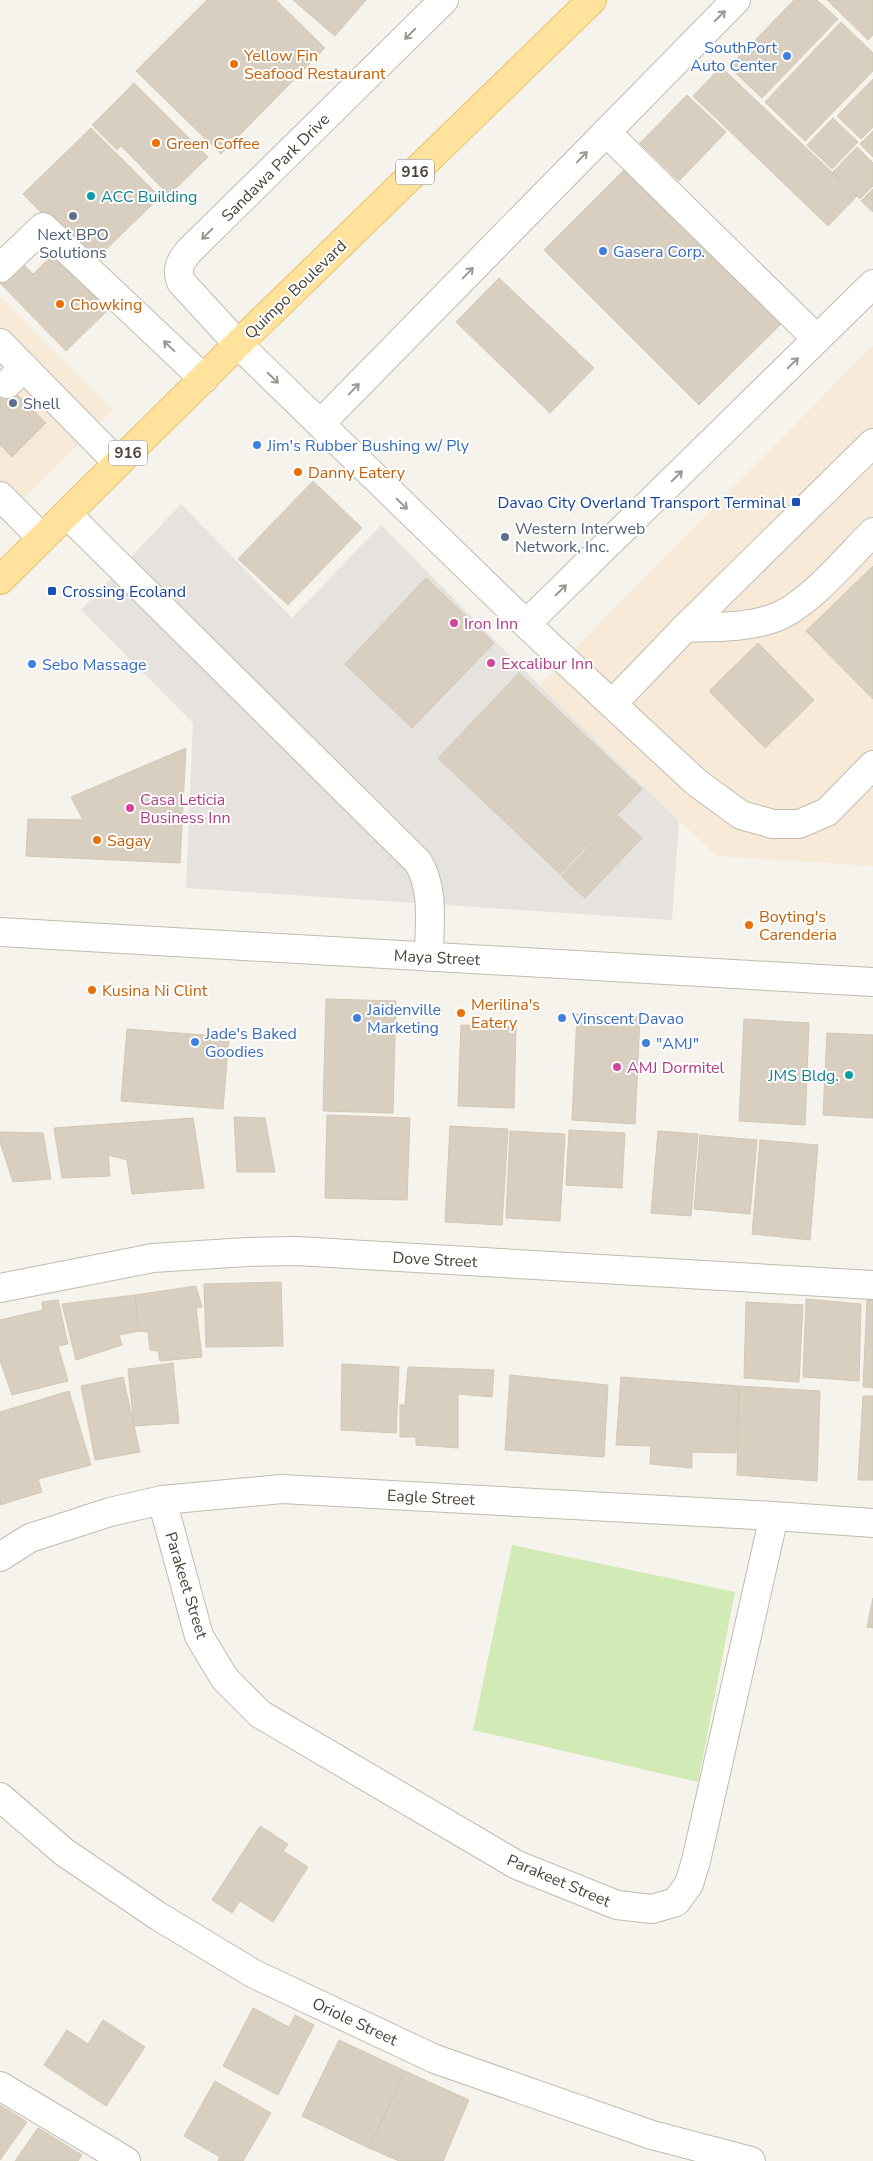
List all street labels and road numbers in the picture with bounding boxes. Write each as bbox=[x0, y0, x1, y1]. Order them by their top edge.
street label: Sandawa Park Drive bbox=[217, 109, 335, 227]
road number: 916 bbox=[396, 160, 434, 184]
street label: Quimpo Boulevard bbox=[240, 235, 352, 344]
road number: 916 bbox=[109, 440, 147, 466]
street label: Maya Street bbox=[393, 945, 481, 971]
street label: Dove Street bbox=[392, 1247, 478, 1273]
street label: Eagle Street bbox=[386, 1485, 476, 1511]
street label: Parakeet Street bbox=[159, 1529, 213, 1642]
street label: Parakeet Street bbox=[503, 1849, 614, 1913]
street label: Oriole Street bbox=[308, 1993, 401, 2051]

